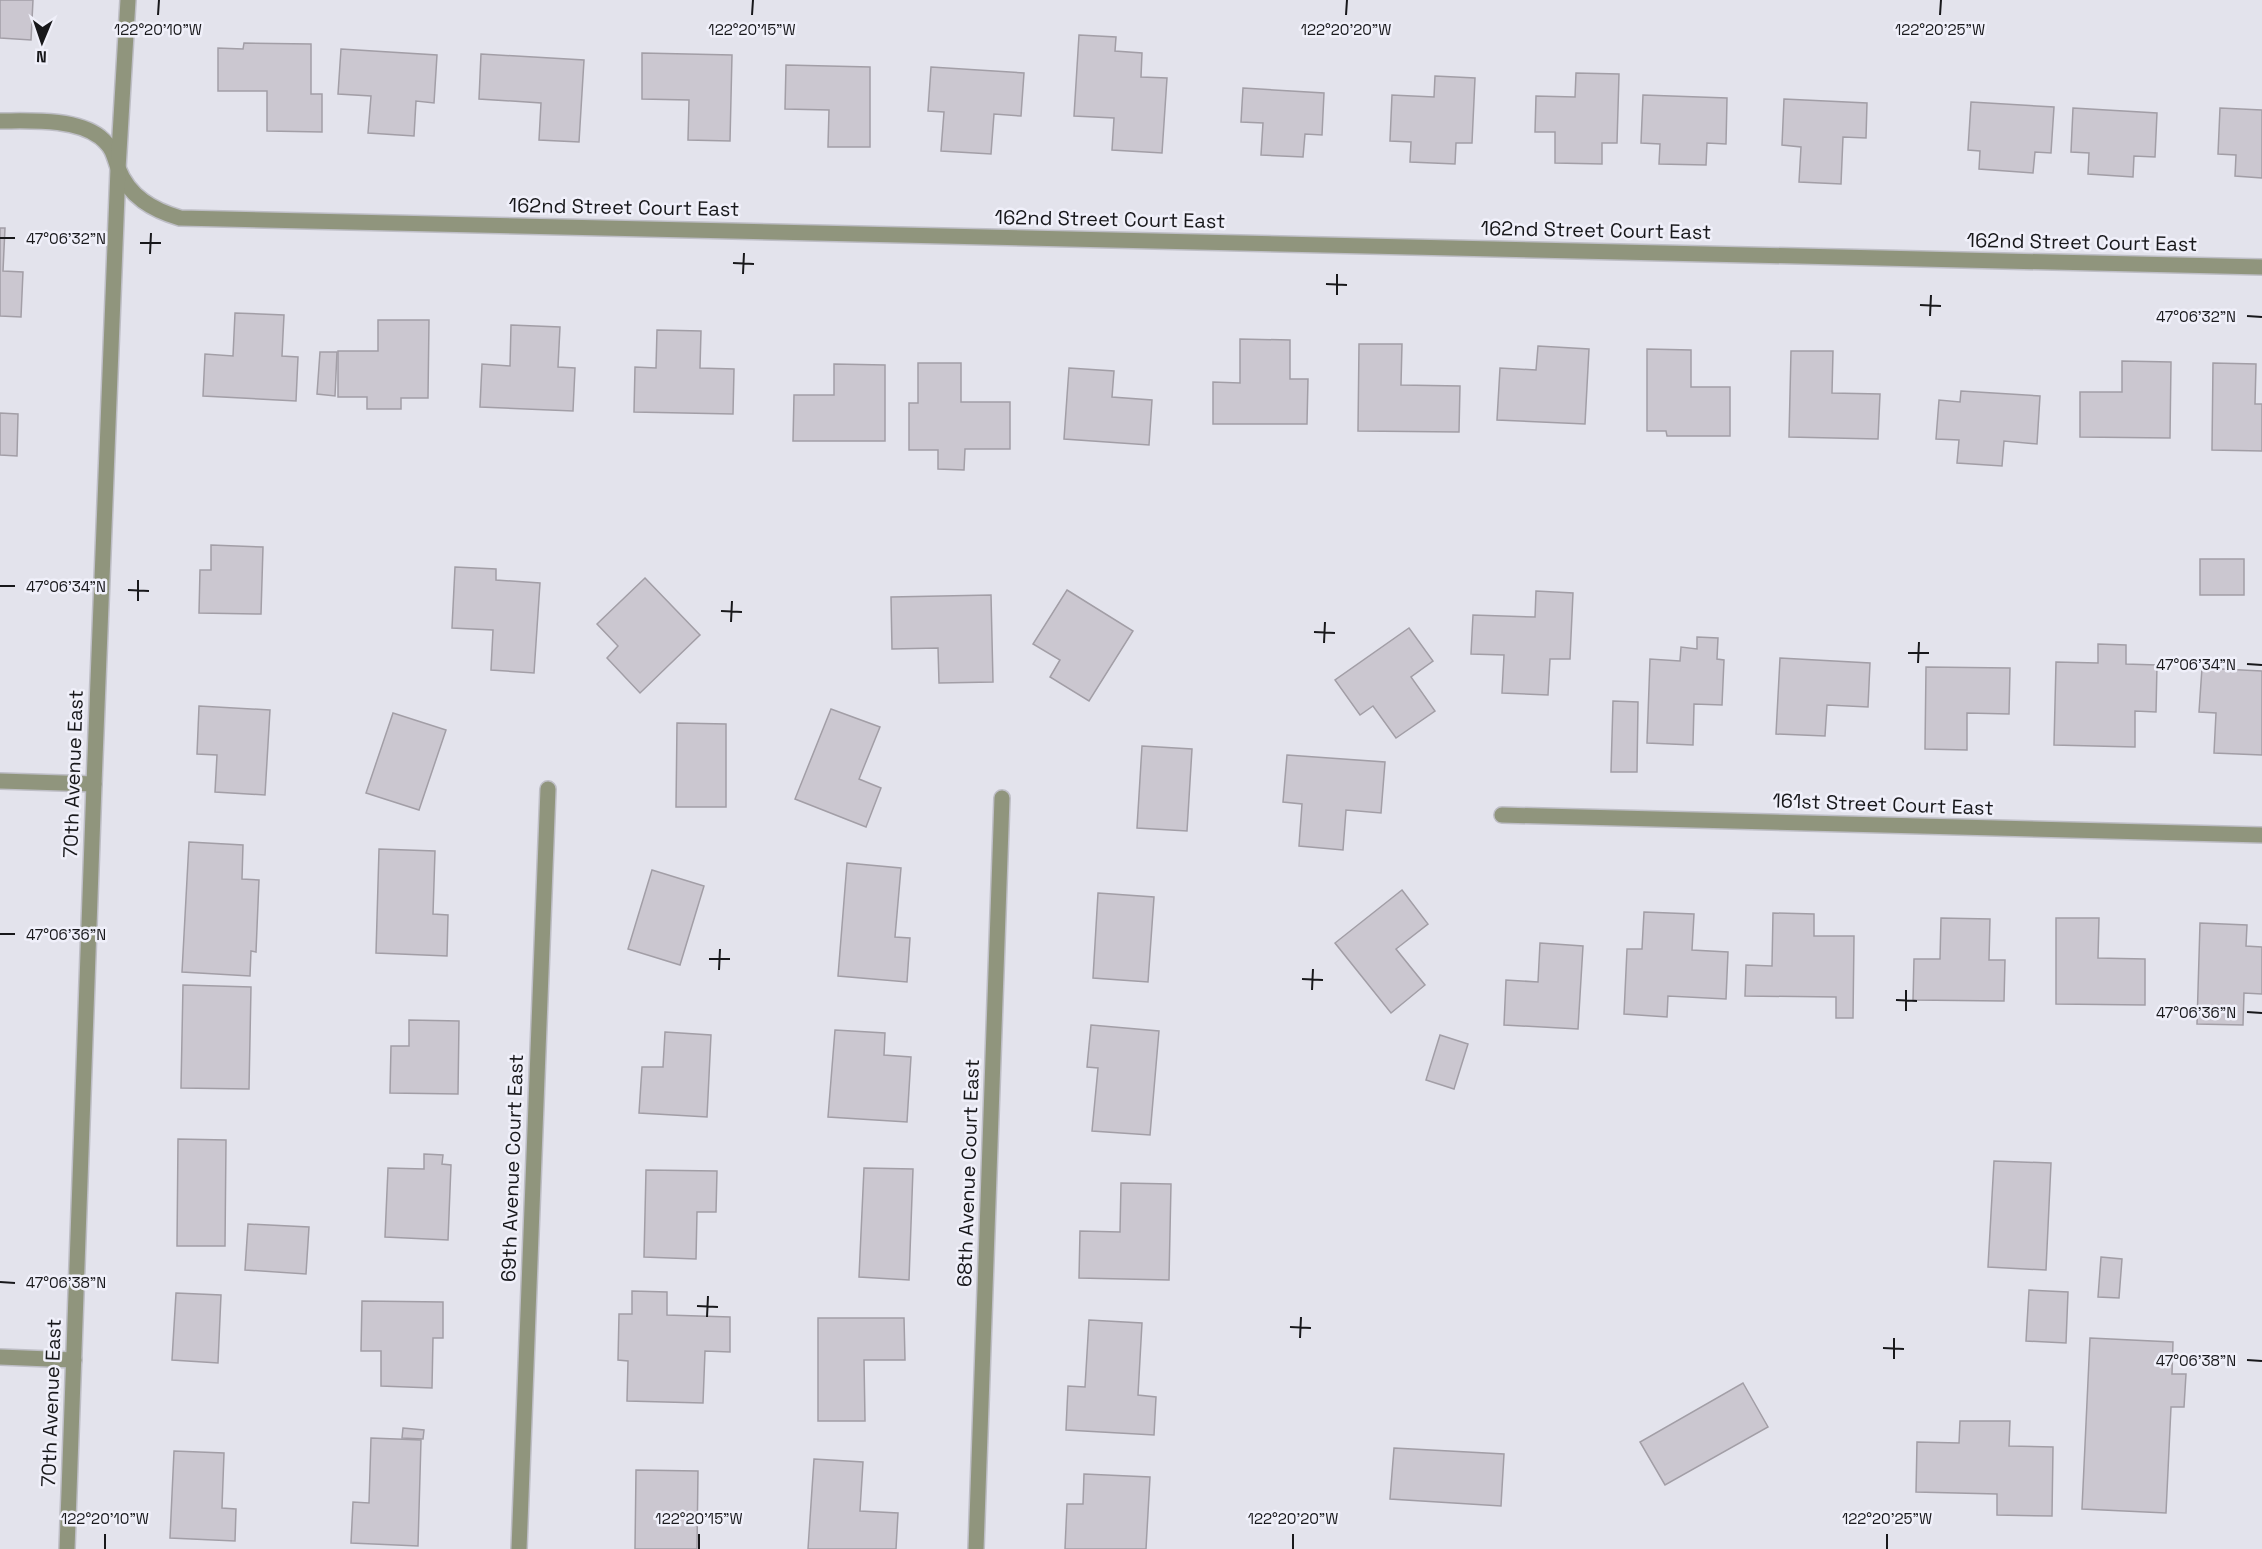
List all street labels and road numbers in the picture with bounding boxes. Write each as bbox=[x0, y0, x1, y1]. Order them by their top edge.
street label: 162nd Street Court East bbox=[508, 192, 740, 222]
street label: 162nd Street Court East bbox=[994, 204, 1226, 234]
street label: 162nd Street Court East bbox=[1480, 215, 1712, 245]
street label: 162nd Street Court East bbox=[1966, 227, 2198, 257]
street label: 70th Avenue East bbox=[57, 689, 89, 859]
street label: 161st Street Court East bbox=[1772, 787, 1994, 821]
street label: 69th Avenue Court East bbox=[495, 1054, 529, 1282]
street label: 68th Avenue Court East bbox=[951, 1058, 985, 1288]
street label: 70th Avenue East bbox=[35, 1318, 67, 1488]

